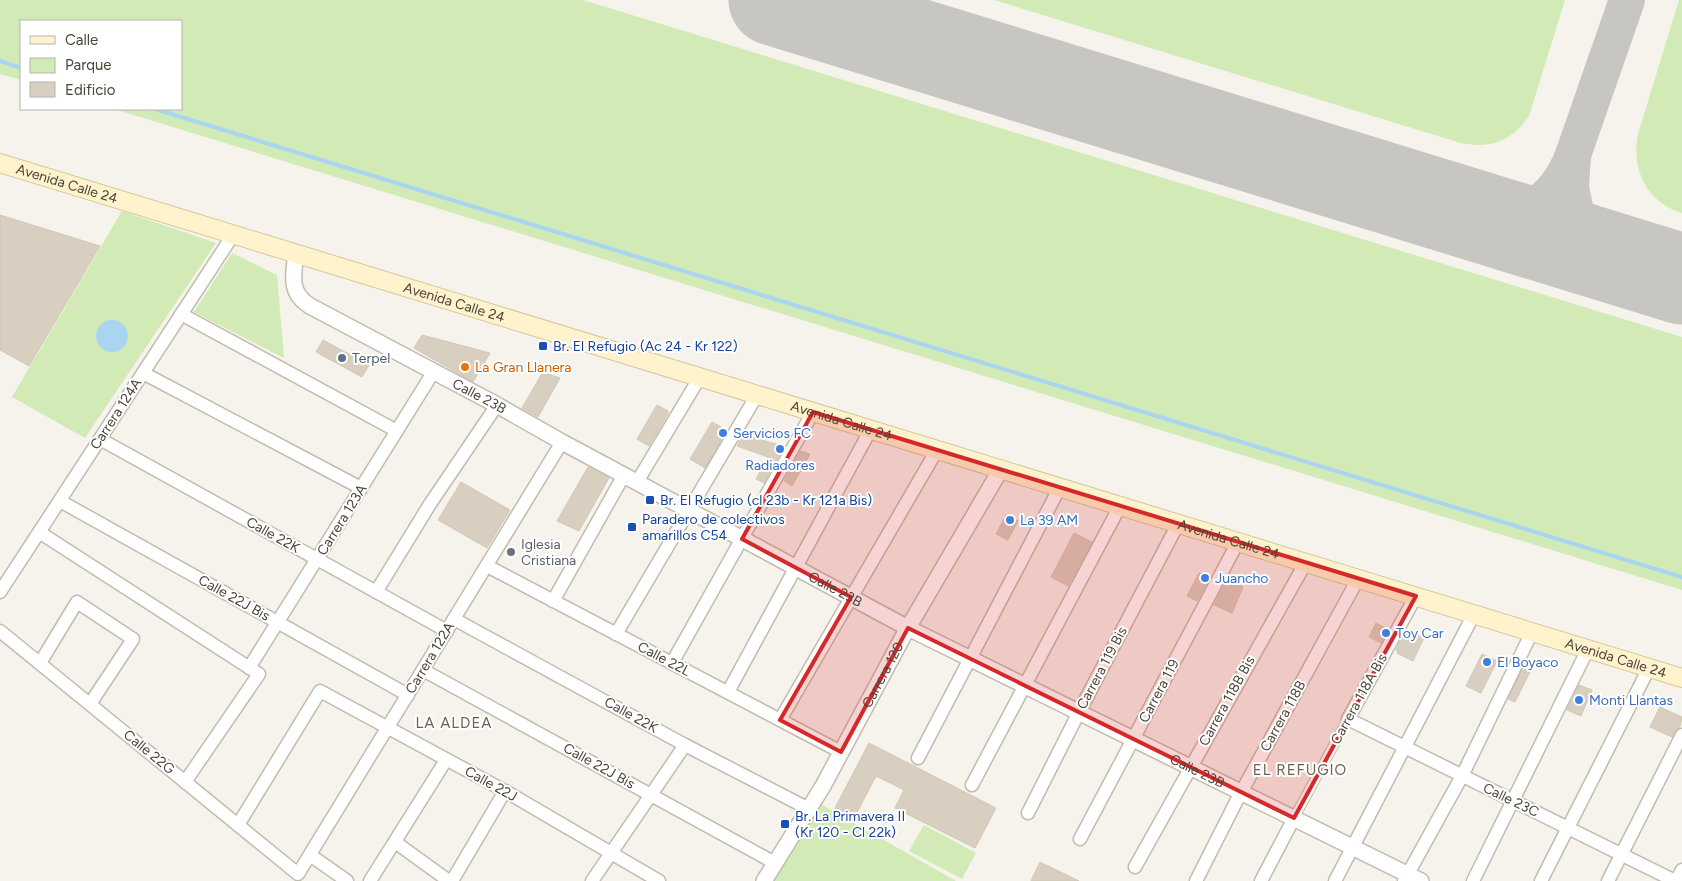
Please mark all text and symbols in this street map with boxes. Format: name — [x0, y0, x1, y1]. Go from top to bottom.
legend — [20, 20, 182, 110]
text: Calle — [65, 31, 98, 49]
text: Parque — [65, 56, 112, 74]
text: Edificio — [65, 81, 116, 99]
street label: Avenida Calle 24 — [14, 160, 120, 207]
street label: Avenida Calle 24 — [401, 279, 507, 326]
place label: Br. El Refugio (Ac 24 - Kr 122) — [553, 338, 738, 355]
marker: Br. El Refugio (Ac 24 - Kr 122) — [537, 340, 549, 352]
place label: Terpel — [352, 350, 390, 367]
marker: Terpel — [336, 352, 348, 364]
place label: La Gran Llanera — [475, 359, 572, 376]
marker: La Gran Llanera — [459, 361, 471, 373]
street label: Carrera 124A — [87, 375, 146, 453]
street label: Calle 23B — [450, 375, 509, 417]
street label: Avenida Calle 24 — [789, 397, 894, 444]
place label: Servicios FC — [733, 425, 811, 442]
marker: Servicios FC — [717, 427, 729, 439]
marker: Radiadores — [774, 443, 786, 455]
place label: Radiadores — [745, 457, 815, 474]
street label: Carrera 123A — [313, 481, 371, 559]
place label: Br. El Refugio (cl 23b - Kr 121a Bis) — [660, 492, 872, 509]
marker: Br. El Refugio (cl 23b - Kr 121a Bis) — [644, 494, 656, 506]
place label: Paradero de colectivos amarillos C54 — [642, 511, 785, 544]
place label: La 39 AM — [1020, 512, 1078, 529]
street label: Calle 22K — [243, 513, 303, 557]
marker: La 39 AM — [1004, 514, 1016, 526]
street label: Avenida Calle 24 — [1176, 516, 1282, 563]
marker: Paradero de colectivos amarillos C54 — [626, 521, 638, 533]
place label: Iglesia Cristiana — [521, 536, 576, 569]
marker: Iglesia Cristiana — [505, 546, 517, 558]
street label: Calle 23B — [806, 568, 865, 610]
place label: Juancho — [1215, 570, 1268, 587]
street label: Calle 22J Bis — [195, 571, 273, 625]
marker: Juancho — [1199, 572, 1211, 584]
street label: Carrera 122A — [402, 619, 458, 697]
street label: Carrera 119 Bis — [1073, 624, 1131, 712]
place label: Toy Car — [1396, 625, 1444, 642]
marker: Toy Car — [1380, 627, 1392, 639]
street label: Avenida Calle 24 — [1563, 634, 1669, 681]
street label: Calle 22L — [635, 638, 694, 680]
street label: Carrera 120 — [858, 639, 907, 711]
street label: Carrera 118A Bis — [1327, 651, 1391, 747]
street label: Carrera 118B Bis — [1195, 653, 1259, 749]
place label: El Boyaco — [1497, 654, 1558, 671]
street label: Carrera 119 — [1135, 656, 1183, 726]
marker: El Boyaco — [1481, 656, 1493, 668]
street label: Carrera 118B — [1257, 678, 1309, 754]
place label: Monti Llantas — [1589, 692, 1673, 709]
street label: Calle 22K — [601, 693, 661, 737]
marker: Monti Llantas — [1573, 694, 1585, 706]
district label: LA ALDEA — [416, 714, 492, 732]
street label: Calle 22G — [120, 726, 178, 778]
street label: Calle 22J Bis — [560, 739, 638, 793]
street label: Calle 23B — [1167, 750, 1227, 791]
district label: EL REFUGIO — [1253, 761, 1347, 779]
street label: Calle 22J — [462, 763, 520, 805]
street label: Calle 23C — [1480, 779, 1542, 821]
place label: Br. La Primavera II (Kr 120 - Cl 22k) — [795, 808, 905, 841]
marker: Br. La Primavera II (Kr 120 - Cl 22k) — [779, 818, 791, 830]

